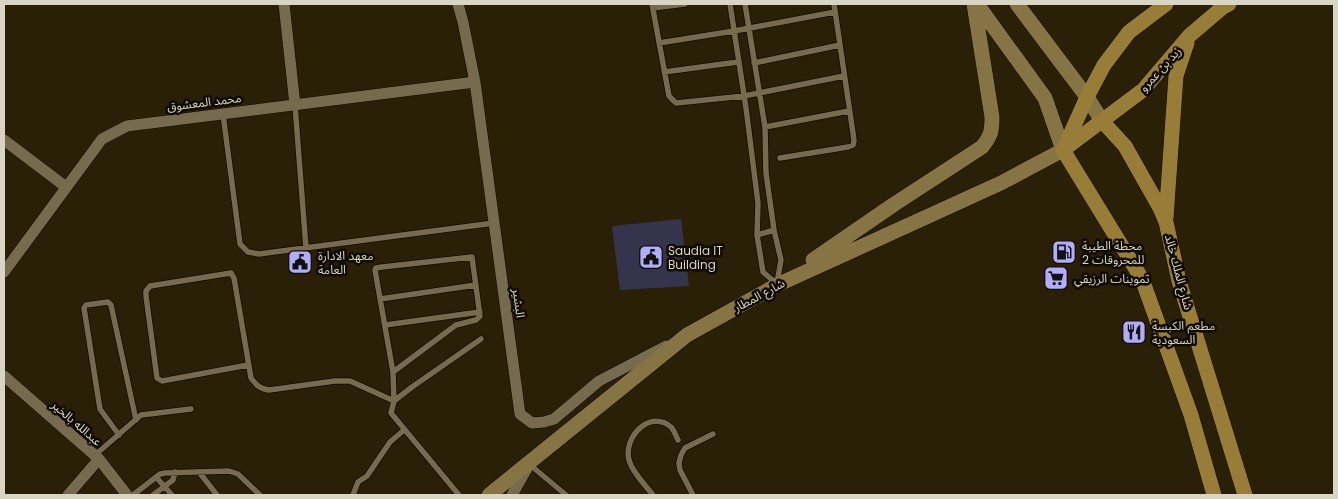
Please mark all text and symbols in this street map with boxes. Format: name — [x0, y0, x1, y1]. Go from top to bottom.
street label: زيد بن عمرو — [1135, 43, 1185, 95]
street label: محمد المعشوق — [166, 89, 242, 115]
street label: شارع الملك خالد — [1160, 232, 1197, 312]
place label: محطة الطيبة 2 للمحروقات — [1082, 237, 1144, 268]
fuel station icon: محطة الطيبة 2 للمحروقات — [1051, 239, 1077, 265]
place label: Saudia IT Building — [668, 242, 723, 273]
public building icon: Saudia IT Building — [638, 244, 664, 270]
place label: معهد الادارة العامة — [318, 247, 373, 278]
public building icon: معهد الادارة العامة — [287, 249, 313, 275]
supermarket icon: تموينات الرزيقي — [1043, 265, 1069, 291]
place label: تموينات الرزيقي — [1074, 270, 1150, 288]
street label: شارع المطار — [729, 274, 788, 317]
street label: البشير — [508, 286, 529, 319]
place label: مطعم الكبسة السعودية — [1152, 317, 1215, 348]
restaurant icon: مطعم الكبسة السعودية — [1121, 319, 1147, 345]
street label: عبدالله بالخير — [47, 396, 106, 450]

